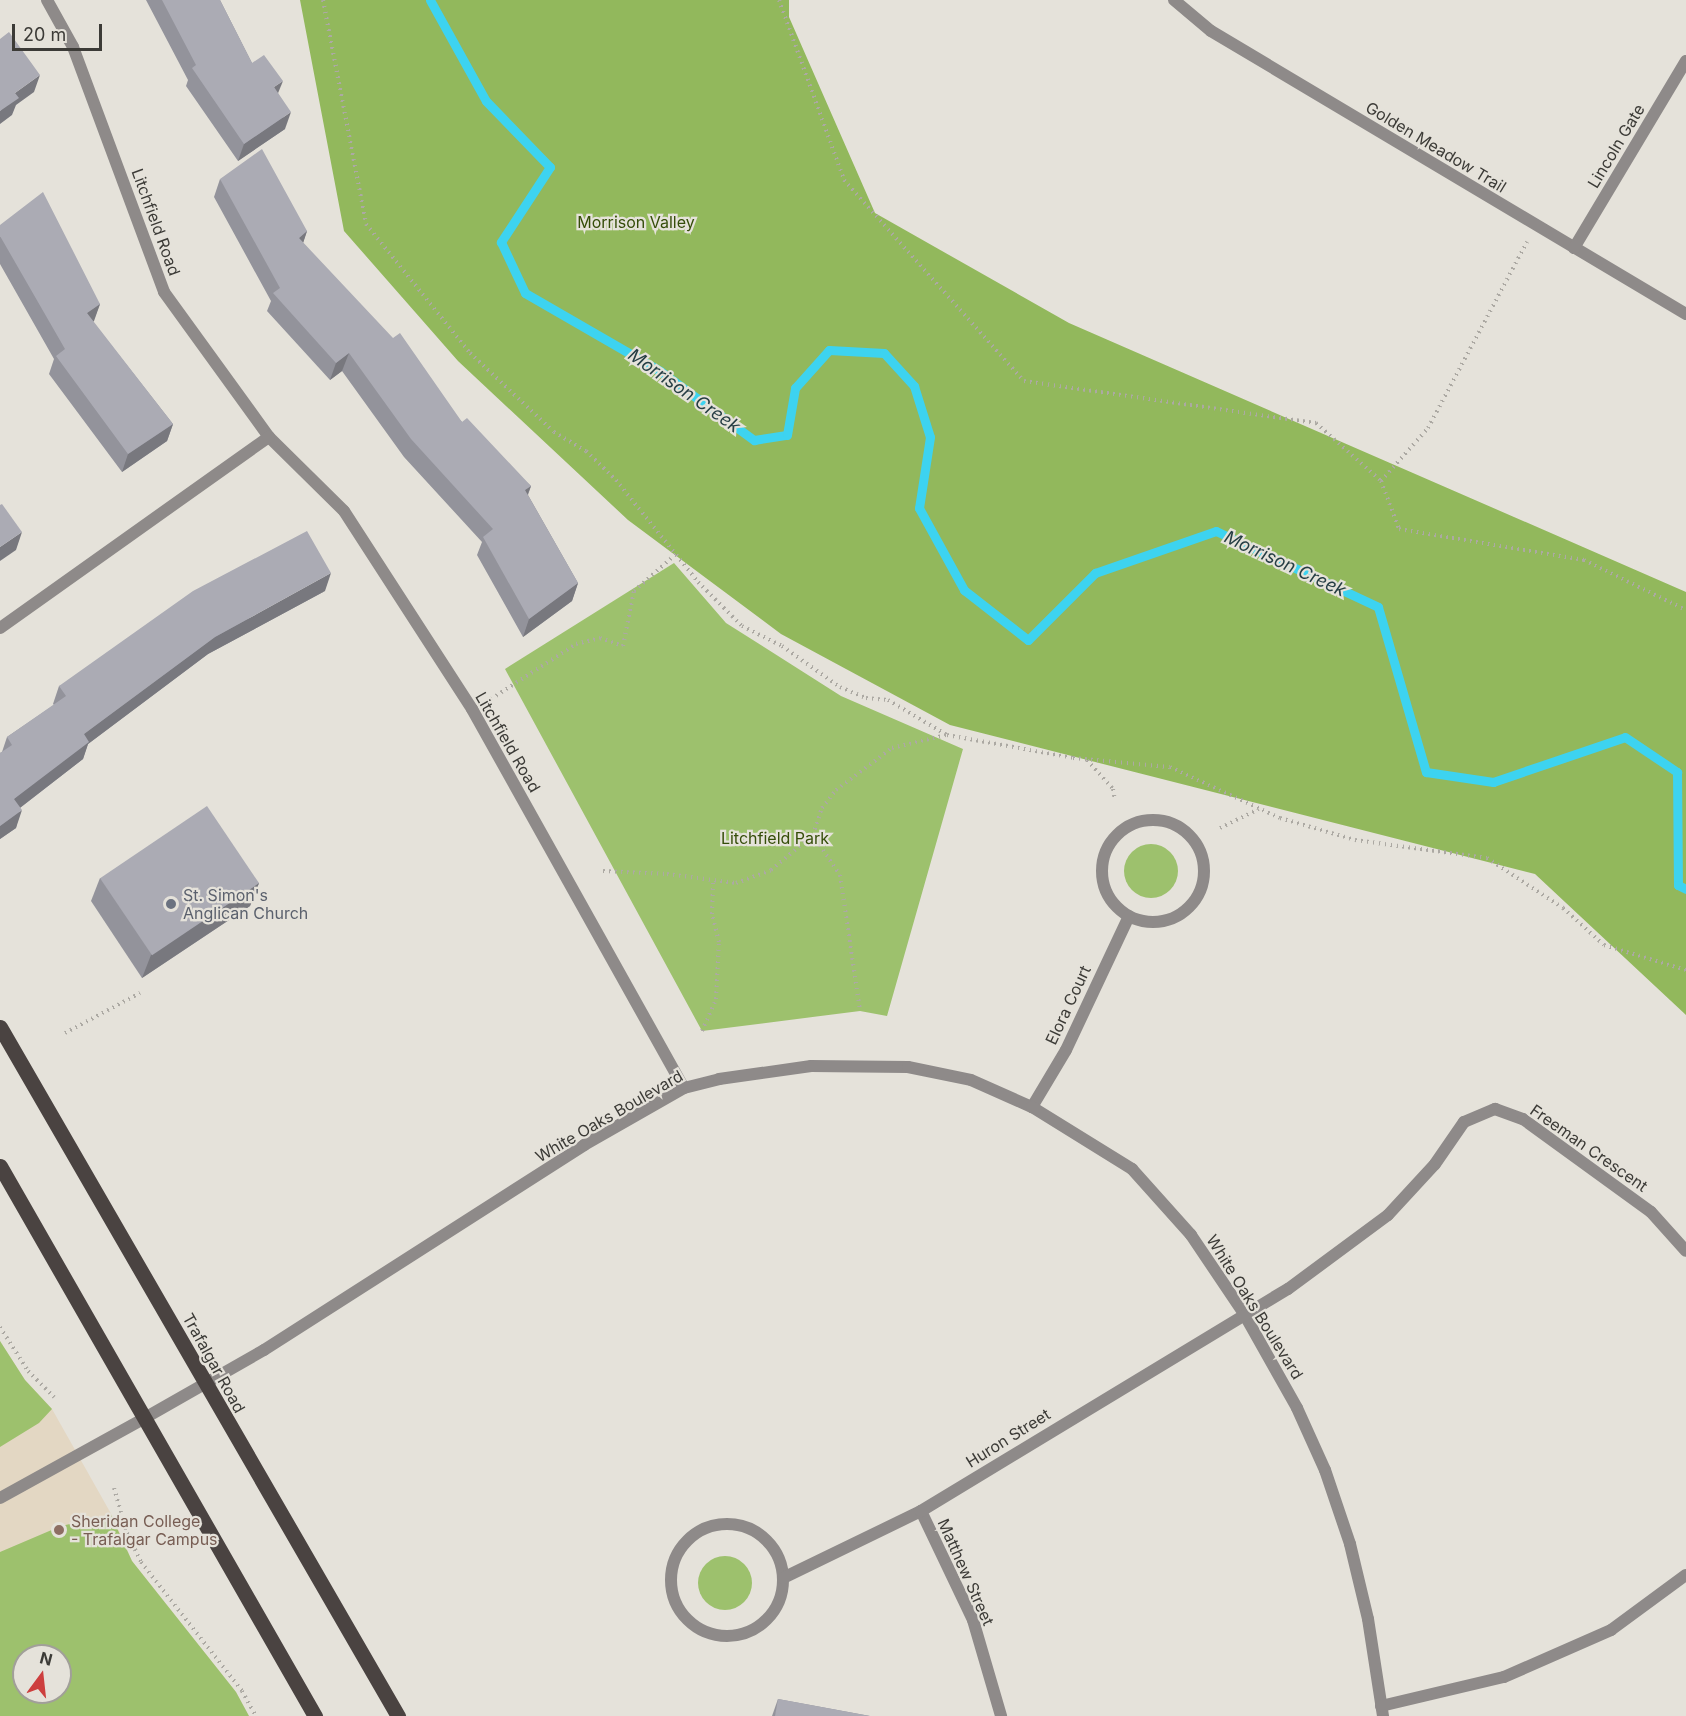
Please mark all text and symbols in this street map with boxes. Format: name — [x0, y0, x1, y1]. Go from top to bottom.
scale bar — [15, 12, 105, 50]
text: 20 m — [23, 24, 66, 45]
street label: Golden Meadow Trail — [1362, 97, 1510, 197]
street label: Lincoln Gate — [1583, 101, 1649, 191]
street label: Litchfield Road — [128, 166, 184, 278]
park label: Morrison Valley — [577, 212, 695, 232]
water label: Morrison Creek — [624, 344, 744, 438]
water label: Morrison Creek — [1221, 526, 1349, 602]
street label: Litchfield Road — [472, 688, 544, 796]
park label: Litchfield Park — [721, 828, 829, 848]
place label: St. Simon's Anglican Church — [183, 885, 308, 923]
marker: St. Simon's Anglican Church — [164, 897, 178, 911]
street label: Elora Court — [1041, 962, 1095, 1048]
street label: White Oaks Boulevard — [532, 1066, 686, 1166]
street label: Freeman Crescent — [1527, 1100, 1651, 1196]
street label: White Oaks Boulevard — [1203, 1231, 1307, 1383]
street label: Trafalgar Road — [179, 1310, 249, 1416]
street label: Huron Street — [962, 1404, 1054, 1472]
place label: Sheridan College - Trafalgar Campus — [71, 1511, 218, 1549]
street label: Matthew Street — [934, 1516, 998, 1628]
marker: Sheridan College - Trafalgar Campus — [52, 1523, 66, 1537]
north arrow — [12, 1644, 72, 1704]
text: N — [38, 1647, 55, 1670]

